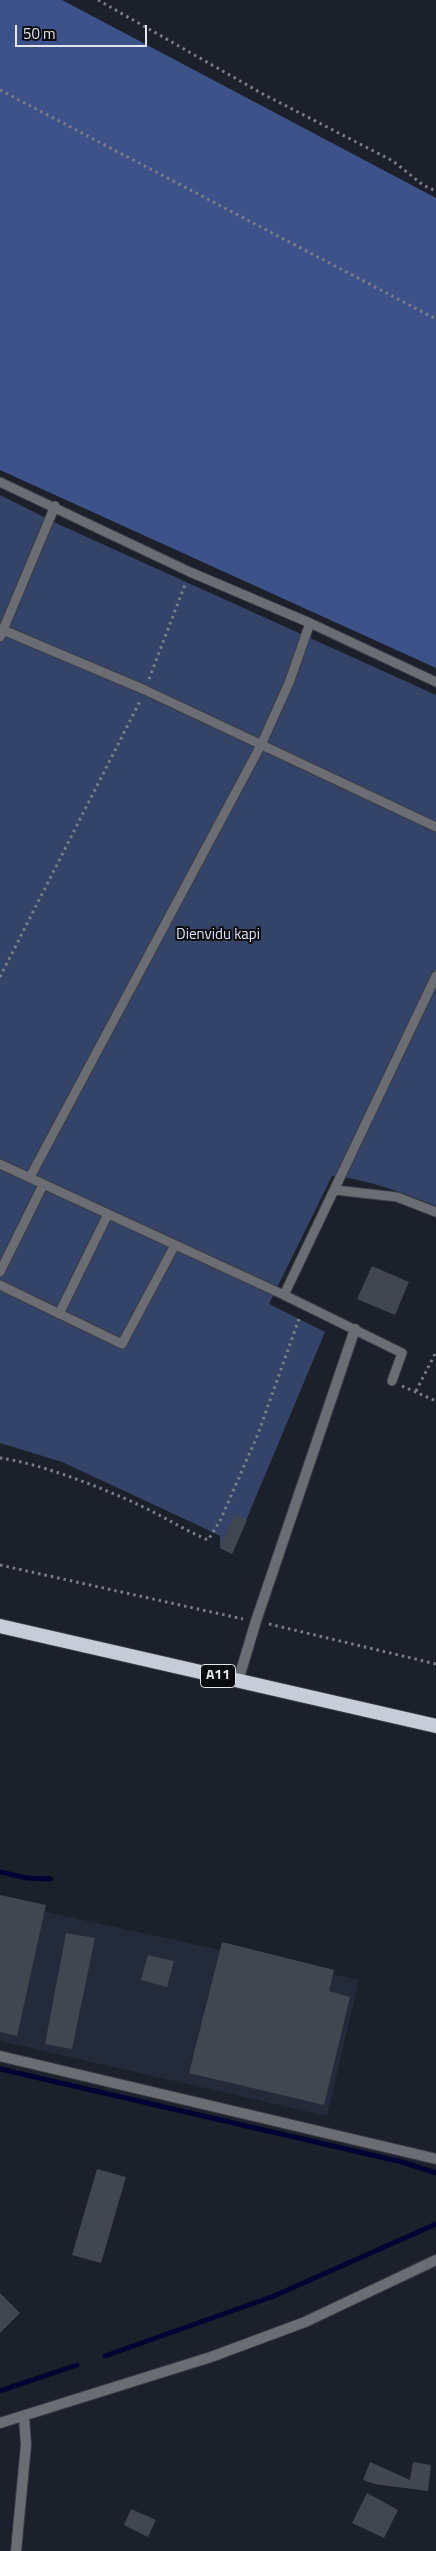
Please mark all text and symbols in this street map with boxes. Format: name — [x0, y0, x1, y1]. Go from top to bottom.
scale bar — [18, 15, 150, 47]
text: 50 m — [23, 22, 56, 45]
park label: Dienvidu kapi — [176, 926, 260, 944]
road number: A11 — [200, 1664, 236, 1688]

